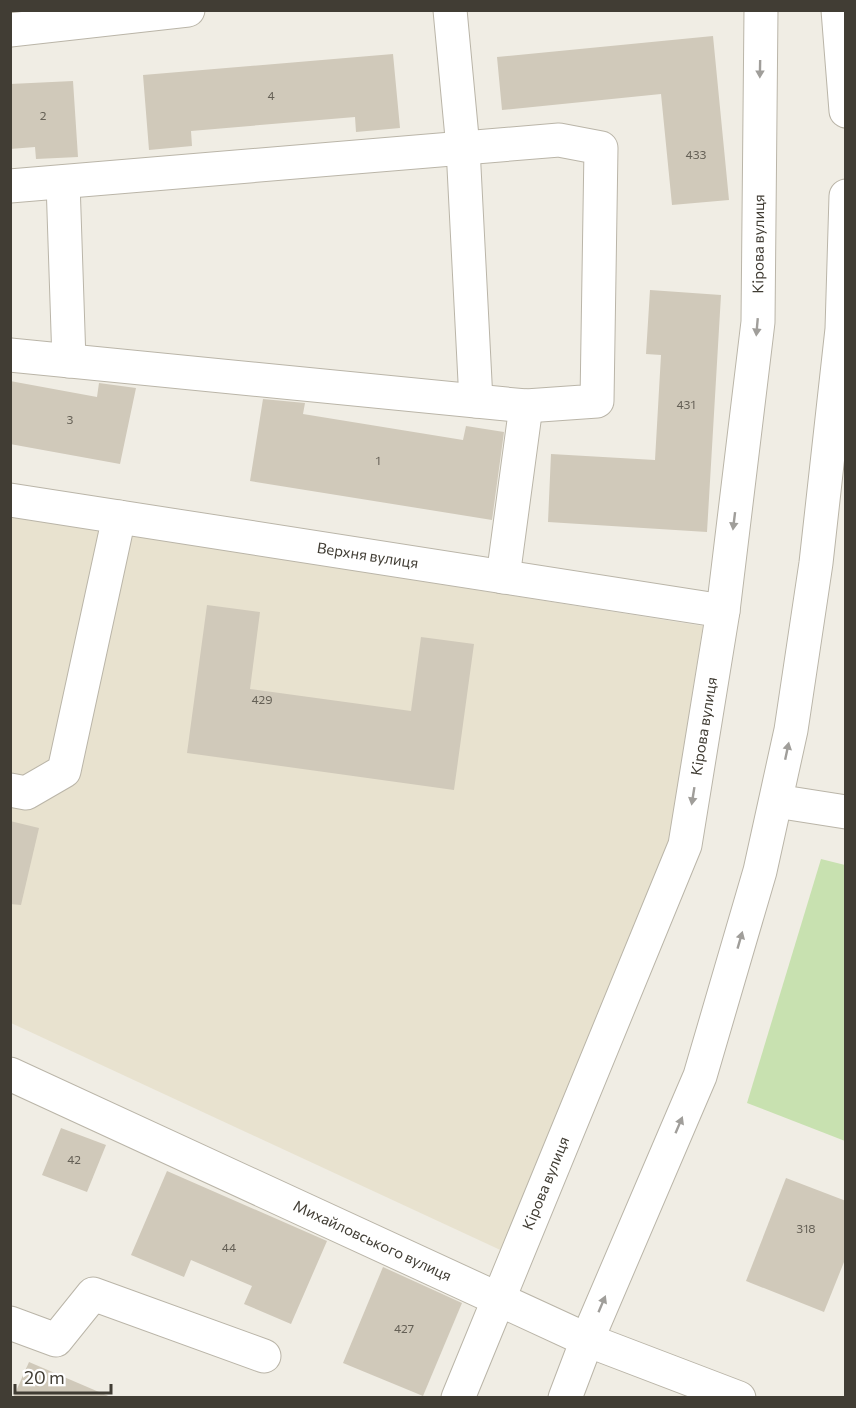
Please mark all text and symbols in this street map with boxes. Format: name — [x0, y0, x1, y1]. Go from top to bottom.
one-way arrow — [755, 59, 765, 78]
house number: 4 — [267, 88, 275, 102]
house number: 2 — [40, 108, 47, 122]
house number: 433 — [686, 147, 707, 161]
street label: Кірова вулиця — [748, 194, 767, 294]
one-way arrow — [752, 317, 762, 336]
house number: 431 — [676, 397, 696, 411]
house number: 3 — [67, 412, 74, 426]
house number: 1 — [375, 453, 381, 467]
one-way arrow — [729, 511, 738, 530]
street label: Верхня вулиця — [316, 538, 420, 571]
street label: Кірова вулиця — [686, 676, 720, 777]
house number: 429 — [252, 692, 272, 706]
one-way arrow — [782, 742, 792, 760]
one-way arrow — [688, 787, 697, 806]
one-way arrow — [736, 931, 745, 949]
one-way arrow — [675, 1116, 685, 1134]
street label: Кірова вулиця — [518, 1134, 572, 1232]
house number: 42 — [67, 1152, 81, 1166]
street label: Михайловського вулиця — [291, 1196, 455, 1284]
house number: 318 — [796, 1221, 816, 1235]
house number: 44 — [222, 1240, 236, 1254]
one-way arrow — [598, 1295, 607, 1313]
house number: 427 — [394, 1321, 414, 1335]
scale bar — [15, 1357, 111, 1395]
text: 20 m — [24, 1366, 65, 1388]

